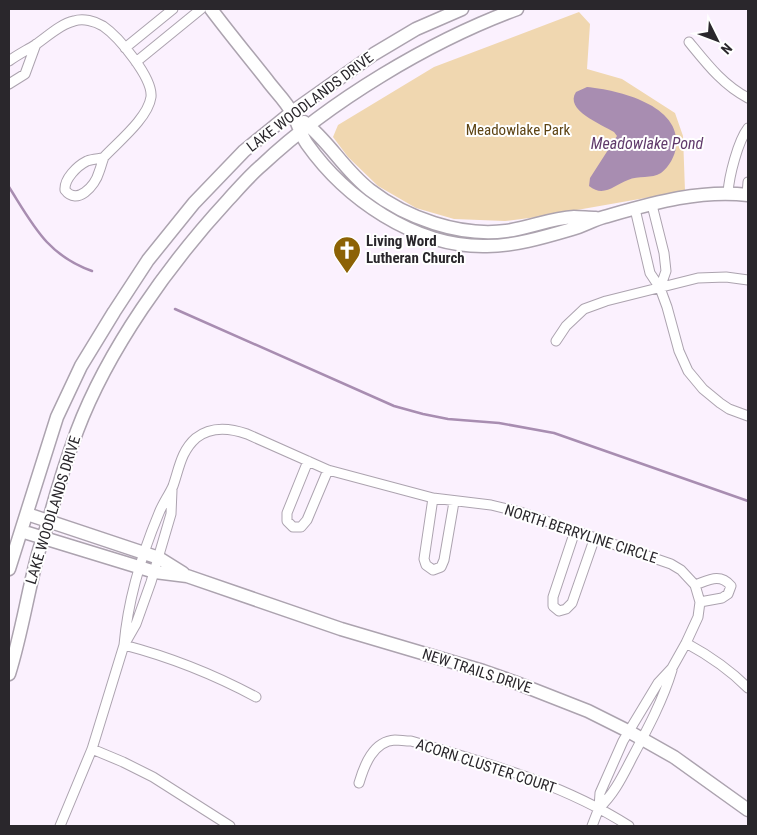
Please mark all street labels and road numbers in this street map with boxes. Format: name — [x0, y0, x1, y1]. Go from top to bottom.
street label: LAKE WOODLANDS DRIVE — [243, 48, 377, 156]
street label: LAKE WOODLANDS DRIVE — [22, 434, 84, 586]
street label: NORTH BERRYLINE CIRCLE — [502, 501, 660, 567]
street label: NEW TRAILS DRIVE — [420, 645, 534, 697]
street label: ACORN CLUSTER COURT — [414, 735, 558, 797]

